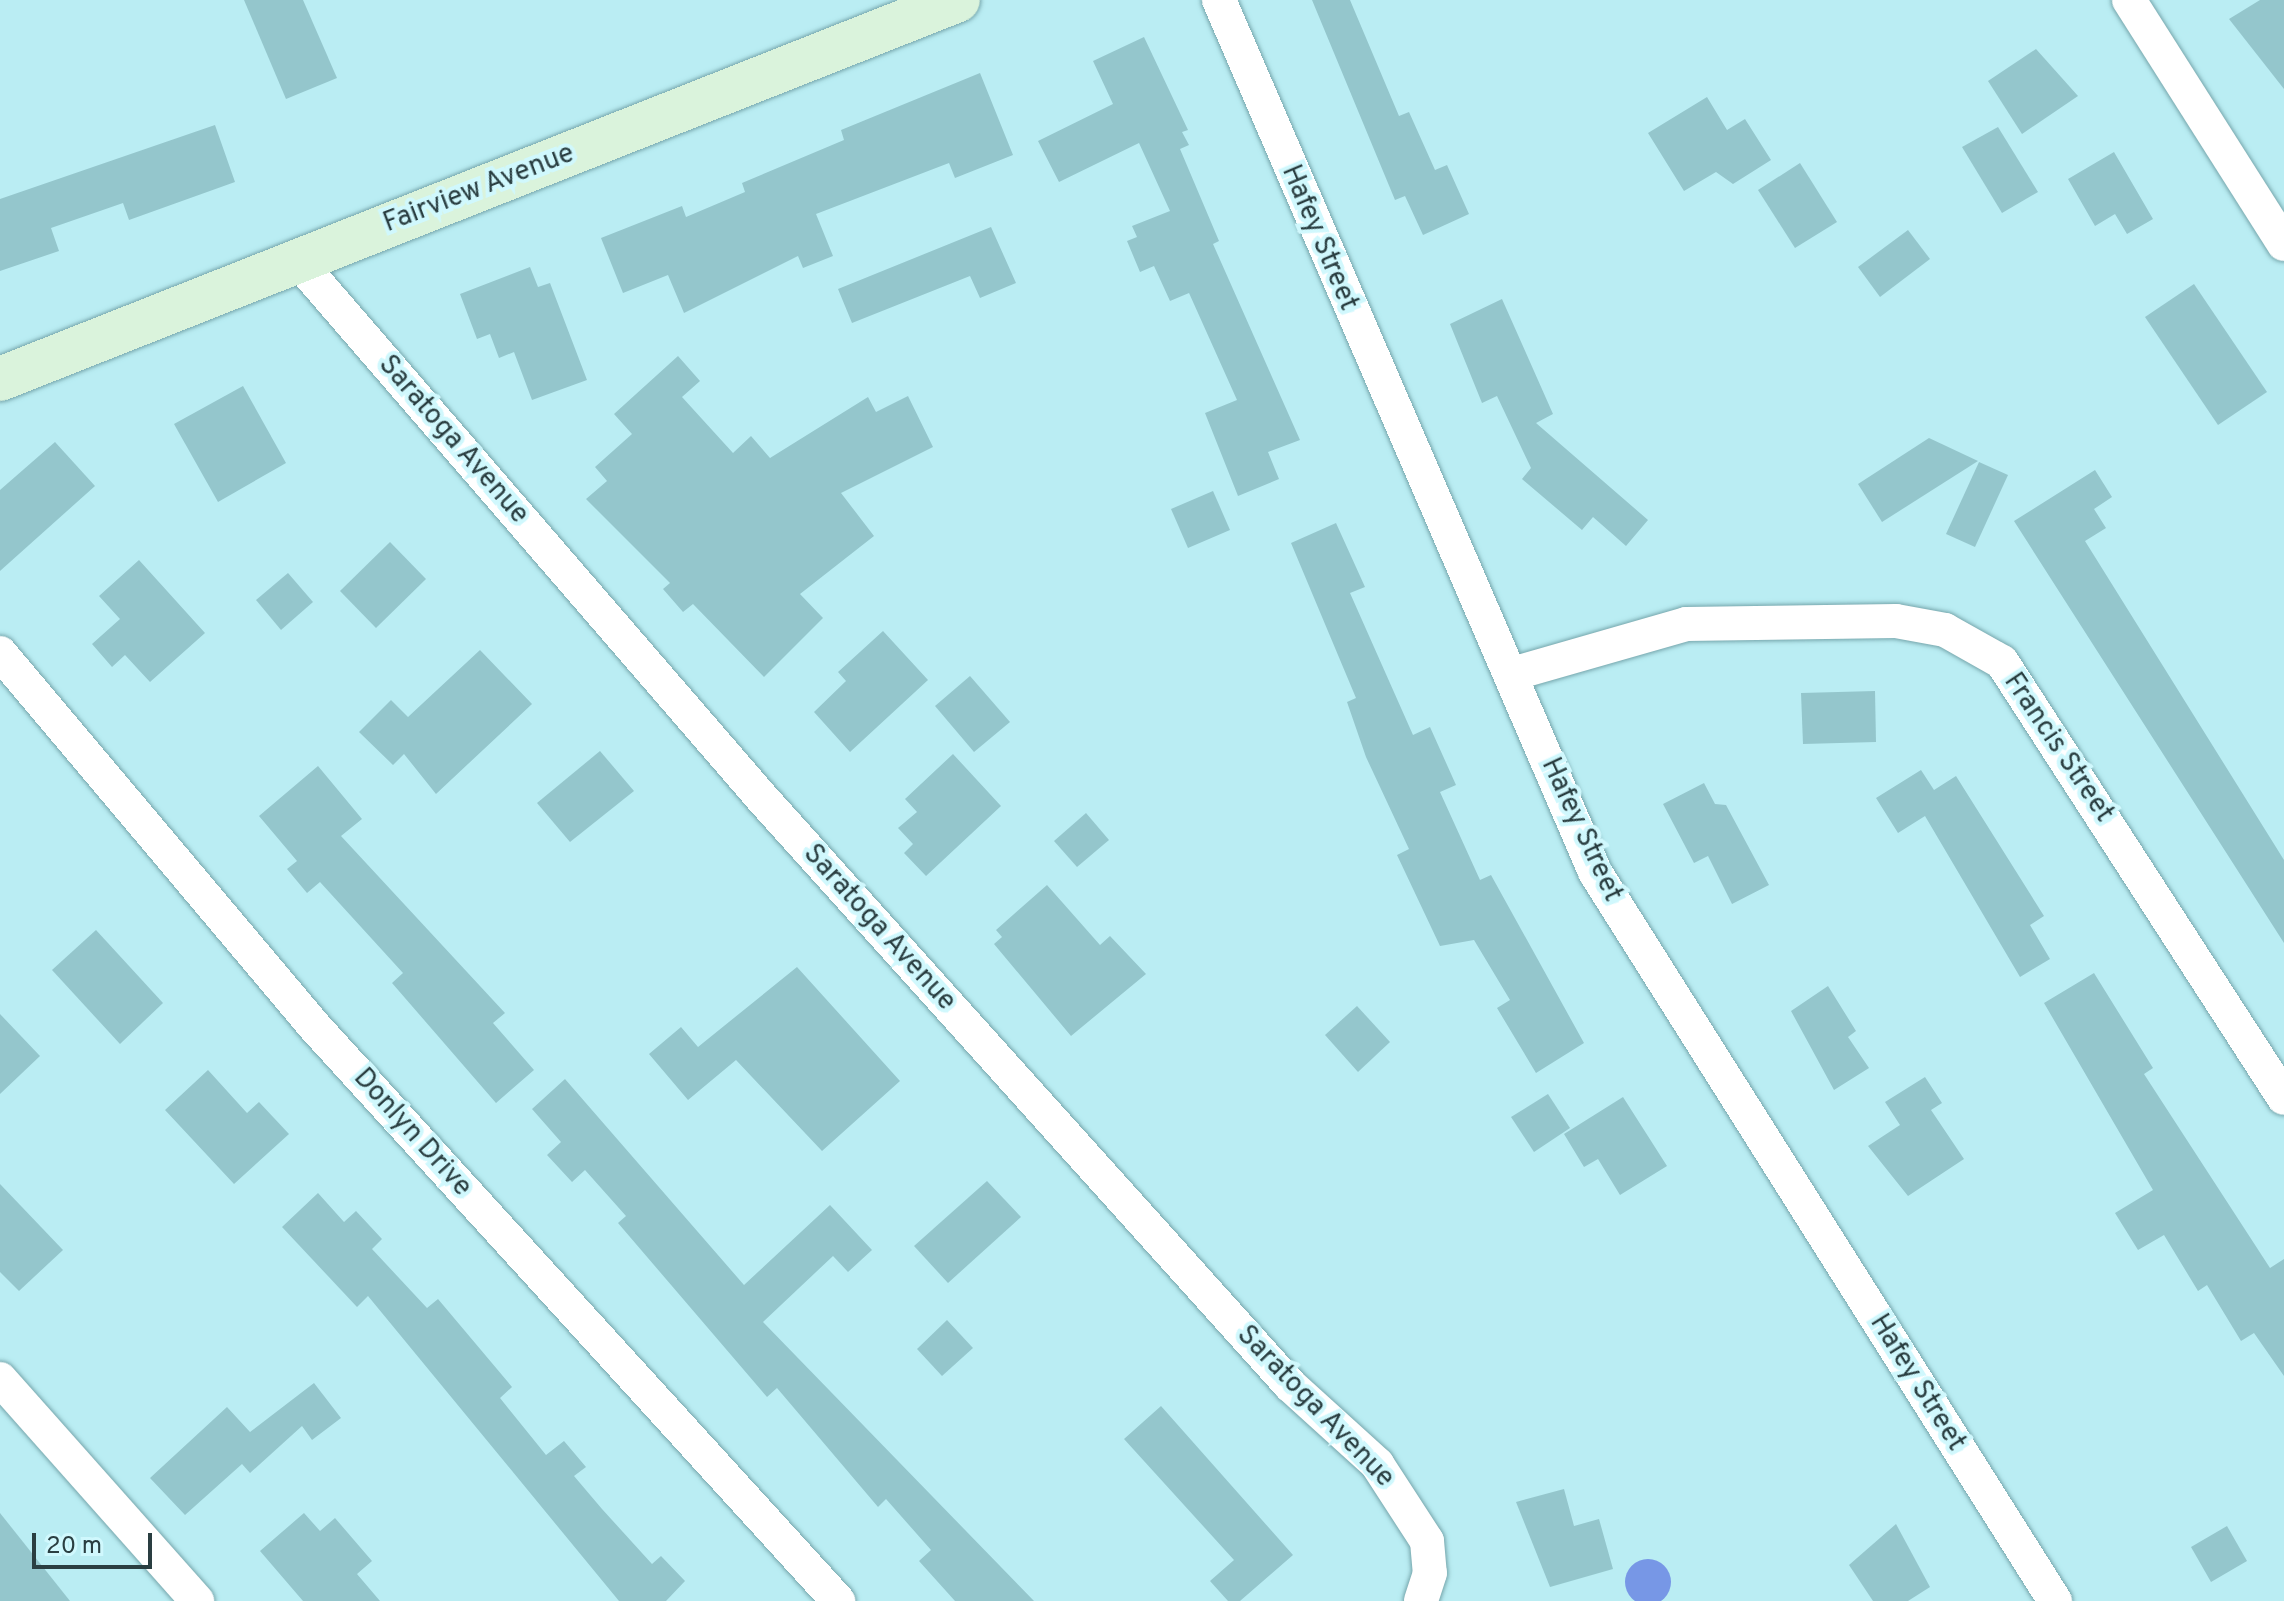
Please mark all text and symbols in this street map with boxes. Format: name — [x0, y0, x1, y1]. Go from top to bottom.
street label: Fairview Avenue — [378, 137, 580, 241]
street label: Hafey Street — [1273, 160, 1365, 316]
street label: Saratoga Avenue — [370, 348, 536, 532]
street label: Francis Street — [1996, 667, 2120, 829]
street label: Hafey Street — [1533, 753, 1629, 907]
street label: Saratoga Avenue — [795, 837, 963, 1019]
street label: Donlyn Drive — [346, 1062, 478, 1204]
street label: Hafey Street — [1862, 1308, 1972, 1458]
street label: Saratoga Avenue — [1229, 1318, 1401, 1496]
scale bar — [36, 1517, 156, 1567]
text: 20 m — [46, 1532, 102, 1562]

